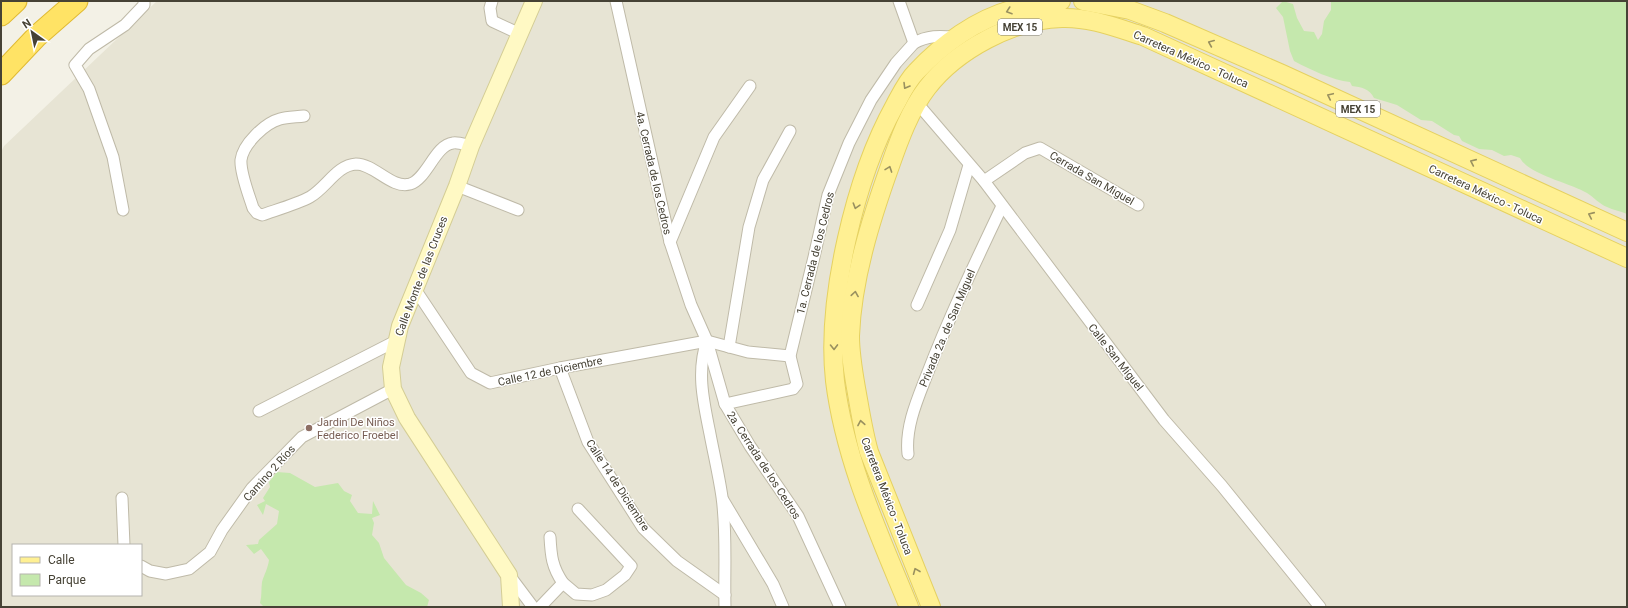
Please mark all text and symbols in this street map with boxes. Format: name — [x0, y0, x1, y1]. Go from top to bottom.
one-way arrow — [1005, 6, 1012, 14]
north arrow — [12, 12, 52, 52]
text: N — [20, 16, 34, 32]
road number: MEX 15 — [998, 19, 1042, 35]
street label: Carretera México - Toluca — [1131, 28, 1250, 91]
one-way arrow — [1207, 40, 1215, 48]
one-way arrow — [903, 82, 910, 89]
one-way arrow — [1326, 93, 1334, 101]
road number: MEX 15 — [1336, 101, 1380, 117]
street label: 4a. Cerrada de los Cedros — [633, 110, 674, 236]
street label: Cerrada San Miguel — [1047, 149, 1136, 208]
one-way arrow — [1469, 159, 1477, 167]
street label: Carretera México - Toluca — [1427, 162, 1545, 227]
one-way arrow — [884, 165, 892, 172]
street label: 1a. Cerrada de los Cedros — [794, 190, 837, 316]
one-way arrow — [852, 202, 861, 209]
one-way arrow — [1588, 212, 1595, 220]
street label: Calle Monte de las Cruces — [393, 214, 450, 338]
street label: Privada 2a. de San Miguel — [917, 267, 978, 389]
one-way arrow — [850, 291, 859, 297]
street label: Calle San Miguel — [1085, 321, 1146, 393]
one-way arrow — [830, 344, 838, 350]
street label: Calle 12 de Diciembre — [497, 354, 604, 389]
street label: 2a. Cerrada de los Cedros — [724, 409, 803, 522]
place label: Jardin De Niños Federico Froebel — [317, 416, 398, 442]
one-way arrow — [858, 420, 866, 426]
marker: Jardin De Niños Federico Froebel — [304, 423, 314, 433]
street label: Carretera México - Toluca — [858, 436, 915, 557]
street label: Calle 14 de Diciembre — [583, 437, 652, 534]
street label: Camino 2 Ríos — [241, 442, 298, 504]
legend — [12, 544, 142, 596]
text: Calle — [48, 553, 75, 567]
one-way arrow — [912, 567, 920, 574]
text: Parque — [48, 573, 86, 587]

